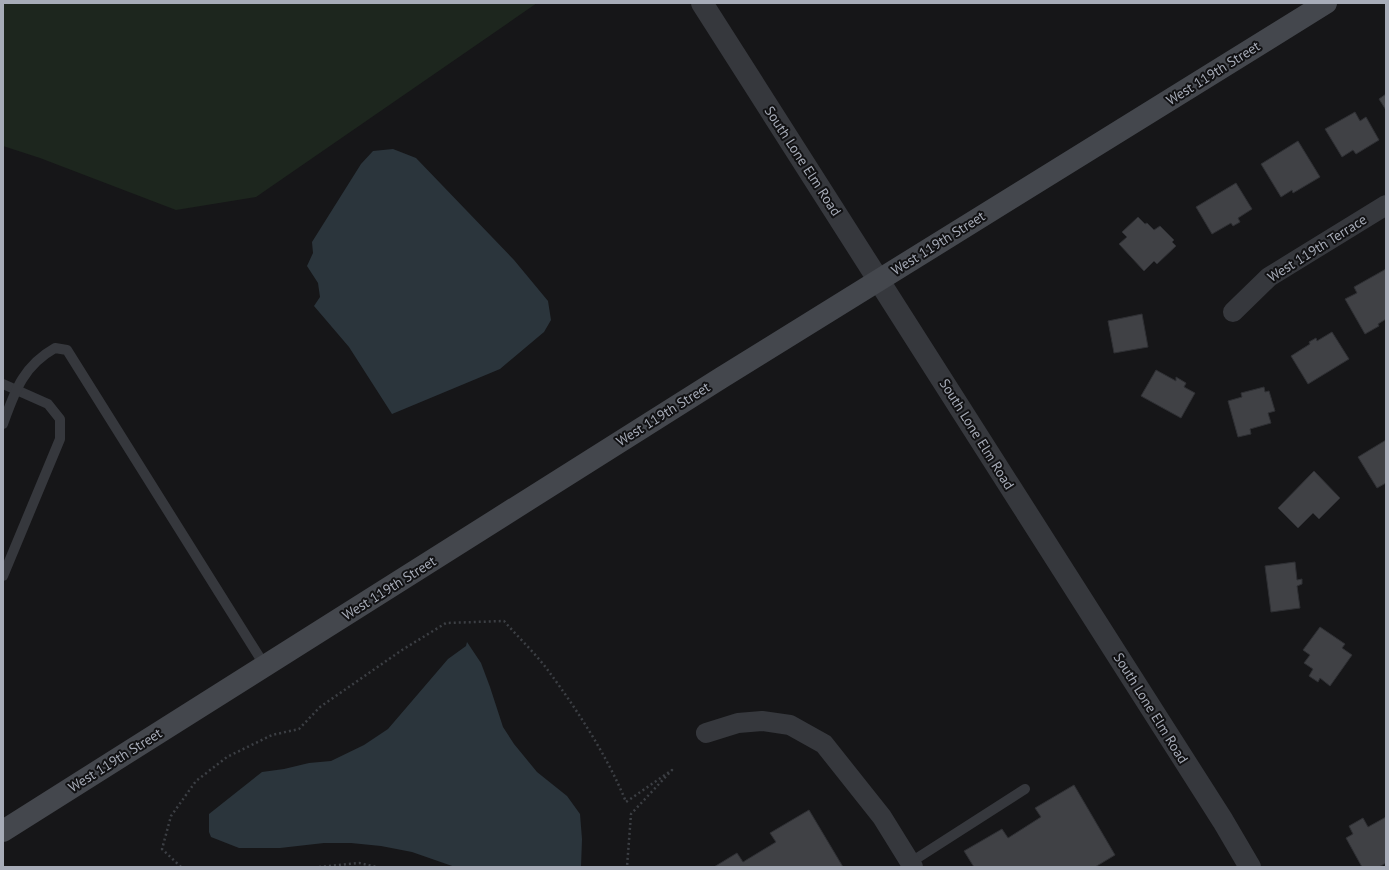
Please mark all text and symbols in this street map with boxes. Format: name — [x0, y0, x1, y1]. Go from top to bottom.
street label: West 119th Street — [1163, 37, 1263, 109]
street label: South Lone Elm Road — [761, 103, 845, 219]
street label: West 119th Street — [888, 207, 988, 279]
street label: West 119th Terrace — [1264, 210, 1370, 286]
street label: South Lone Elm Road — [936, 375, 1018, 493]
street label: West 119th Street — [613, 378, 713, 450]
street label: West 119th Street — [339, 552, 439, 624]
street label: South Lone Elm Road — [1110, 649, 1192, 767]
street label: West 119th Street — [65, 724, 165, 796]

